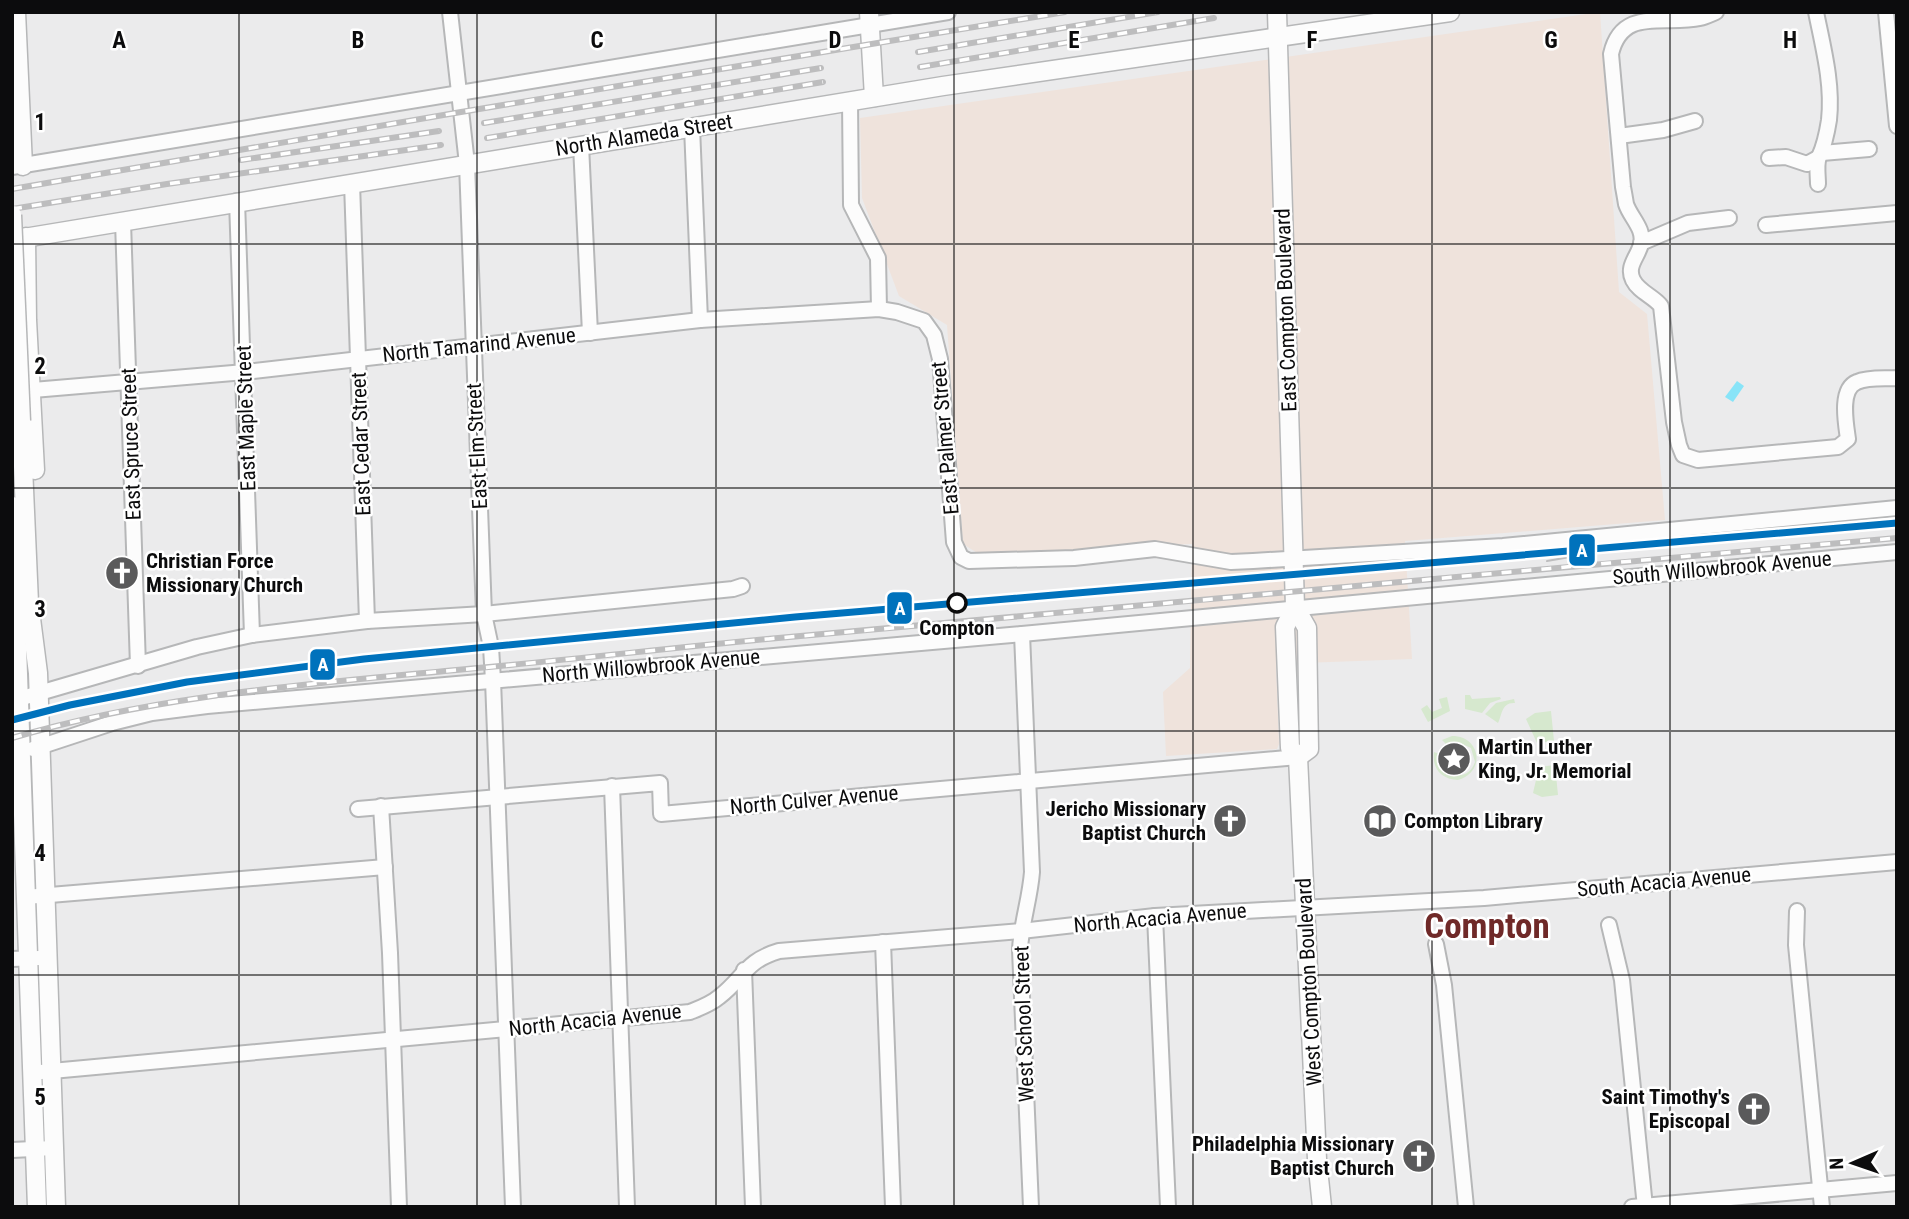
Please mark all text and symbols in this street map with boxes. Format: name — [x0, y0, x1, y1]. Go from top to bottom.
text: A — [112, 27, 126, 54]
text: B — [352, 27, 364, 54]
text: C — [590, 27, 604, 54]
text: D — [829, 27, 842, 54]
text: E — [1068, 27, 1080, 54]
text: F — [1307, 27, 1318, 54]
text: G — [1544, 27, 1558, 54]
text: H — [1783, 27, 1797, 54]
text: 1 — [34, 109, 46, 136]
street label: North Alameda Street — [554, 109, 734, 161]
street label: East Compton Boulevard — [1270, 208, 1302, 412]
street label: North Tamarind Avenue — [381, 323, 577, 367]
street label: East Maple Street — [231, 345, 261, 491]
text: 2 — [34, 353, 46, 380]
street label: East Palmer Street — [926, 360, 964, 516]
street label: East Spruce Street — [116, 367, 146, 521]
street label: East Cedar Street — [346, 372, 376, 516]
street label: East Elm Street — [462, 382, 492, 510]
line badge: A — [1568, 533, 1596, 567]
text: A — [1576, 539, 1588, 562]
street label: South Willowbrook Avenue — [1611, 546, 1833, 590]
place label: Christian Force Missionary Church — [146, 549, 303, 597]
church icon: Christian Force Missionary Church — [103, 554, 141, 592]
line badge: A — [886, 591, 913, 625]
marker: Compton — [947, 593, 967, 613]
text: 3 — [34, 596, 46, 623]
text: A — [894, 597, 906, 620]
place label: Compton — [919, 616, 995, 640]
street label: North Willowbrook Avenue — [541, 645, 761, 687]
line badge: A — [309, 648, 336, 681]
text: A — [317, 653, 329, 676]
place label: Martin Luther King, Jr. Memorial — [1478, 735, 1632, 783]
place icon: Martin Luther King, Jr. Memorial — [1435, 740, 1473, 778]
street label: North Culver Avenue — [729, 781, 899, 819]
place label: Jericho Missionary Baptist Church — [1045, 797, 1207, 845]
church icon: Jericho Missionary Baptist Church — [1211, 802, 1249, 840]
library icon: Compton Library — [1361, 802, 1399, 840]
place label: Compton Library — [1404, 809, 1544, 833]
text: 4 — [34, 840, 46, 867]
street label: South Acacia Avenue — [1576, 862, 1752, 902]
street label: West Compton Boulevard — [1292, 877, 1326, 1087]
street label: North Acacia Avenue — [1073, 898, 1248, 938]
district label: Compton — [1424, 906, 1550, 947]
street label: West School Street — [1009, 945, 1039, 1103]
street label: North Acacia Avenue — [508, 999, 683, 1041]
text: 5 — [34, 1084, 46, 1111]
place label: Saint Timothy's Episcopal — [1602, 1085, 1730, 1133]
church icon: Saint Timothy's Episcopal — [1735, 1090, 1773, 1128]
north arrow — [1818, 1128, 1888, 1198]
place label: Philadelphia Missionary Baptist Church — [1192, 1132, 1395, 1180]
church icon: Philadelphia Missionary Baptist Church — [1400, 1137, 1438, 1175]
text: N — [1825, 1157, 1848, 1170]

